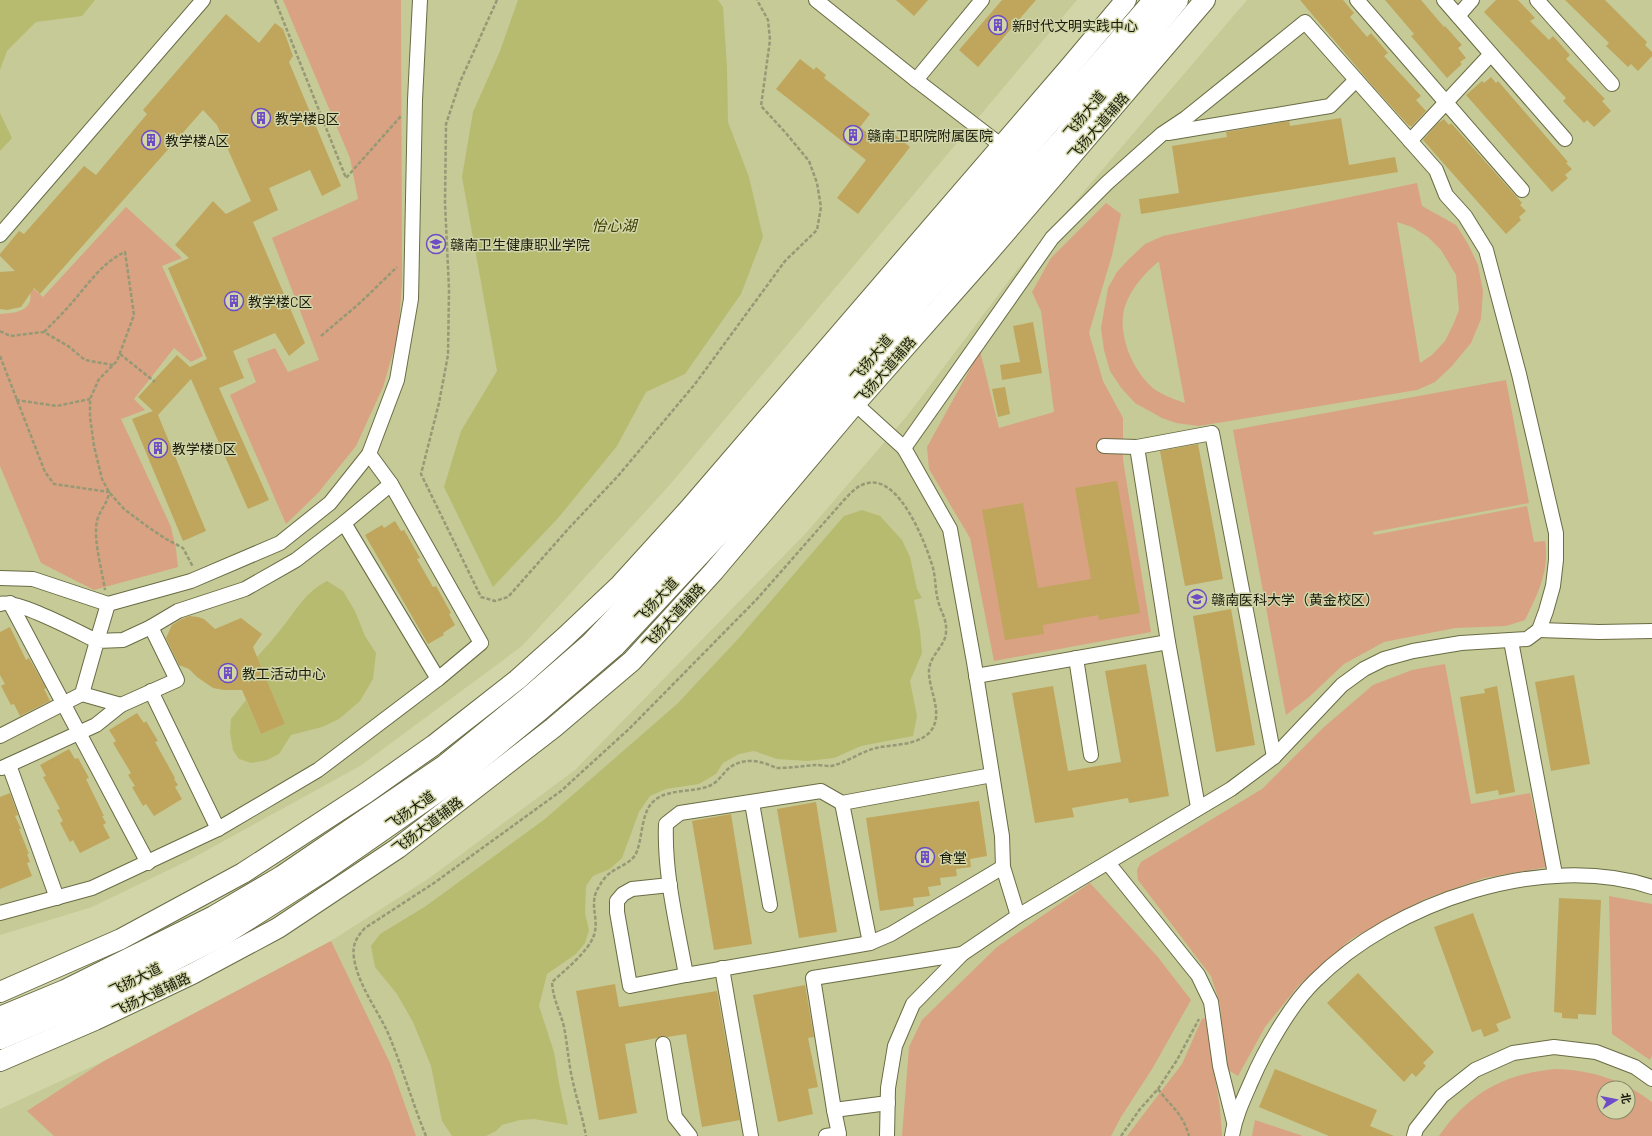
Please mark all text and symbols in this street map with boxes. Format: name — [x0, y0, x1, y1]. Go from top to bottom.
building icon: 新时代文明实践中心 — [987, 14, 1009, 36]
place label: 新时代文明实践中心 — [1012, 17, 1138, 34]
street label: 飞扬大道 — [1059, 87, 1109, 141]
street label: 飞扬大道辅路 — [1064, 89, 1132, 163]
building icon: 教学楼B区 — [250, 107, 272, 129]
place label: 教学楼B区 — [275, 110, 340, 127]
building icon: 赣南卫职院附属医院 — [842, 124, 864, 146]
place label: 赣南卫职院附属医院 — [867, 127, 993, 144]
building icon: 教学楼A区 — [140, 129, 162, 151]
place label: 教学楼A区 — [165, 132, 230, 149]
water label: 怡心湖 — [591, 216, 638, 234]
school or university icon: 赣南卫生健康职业学院 — [425, 233, 447, 255]
place label: 赣南卫生健康职业学院 — [450, 236, 590, 253]
building icon: 教学楼C区 — [223, 290, 245, 312]
place label: 教学楼C区 — [248, 293, 313, 310]
street label: 飞扬大道 — [846, 331, 896, 385]
street label: 飞扬大道辅路 — [851, 333, 919, 407]
building icon: 教学楼D区 — [147, 437, 169, 459]
place label: 教学楼D区 — [172, 440, 237, 457]
street label: 飞扬大道 — [631, 574, 681, 626]
street label: 飞扬大道辅路 — [638, 579, 708, 653]
school or university icon: 赣南医科大学（黄金校区） — [1186, 588, 1208, 610]
place label: 赣南医科大学（黄金校区） — [1211, 591, 1379, 608]
building icon: 教工活动中心 — [217, 662, 239, 684]
place label: 教工活动中心 — [242, 665, 326, 682]
street label: 飞扬大道 — [382, 787, 438, 833]
street label: 飞扬大道辅路 — [388, 793, 466, 857]
building icon: 食堂 — [914, 846, 936, 868]
place label: 食堂 — [939, 849, 967, 866]
street label: 飞扬大道 — [106, 959, 164, 999]
street label: 飞扬大道辅路 — [109, 969, 193, 1019]
north arrow — [1596, 1080, 1636, 1120]
text: 北 — [1619, 1092, 1634, 1105]

